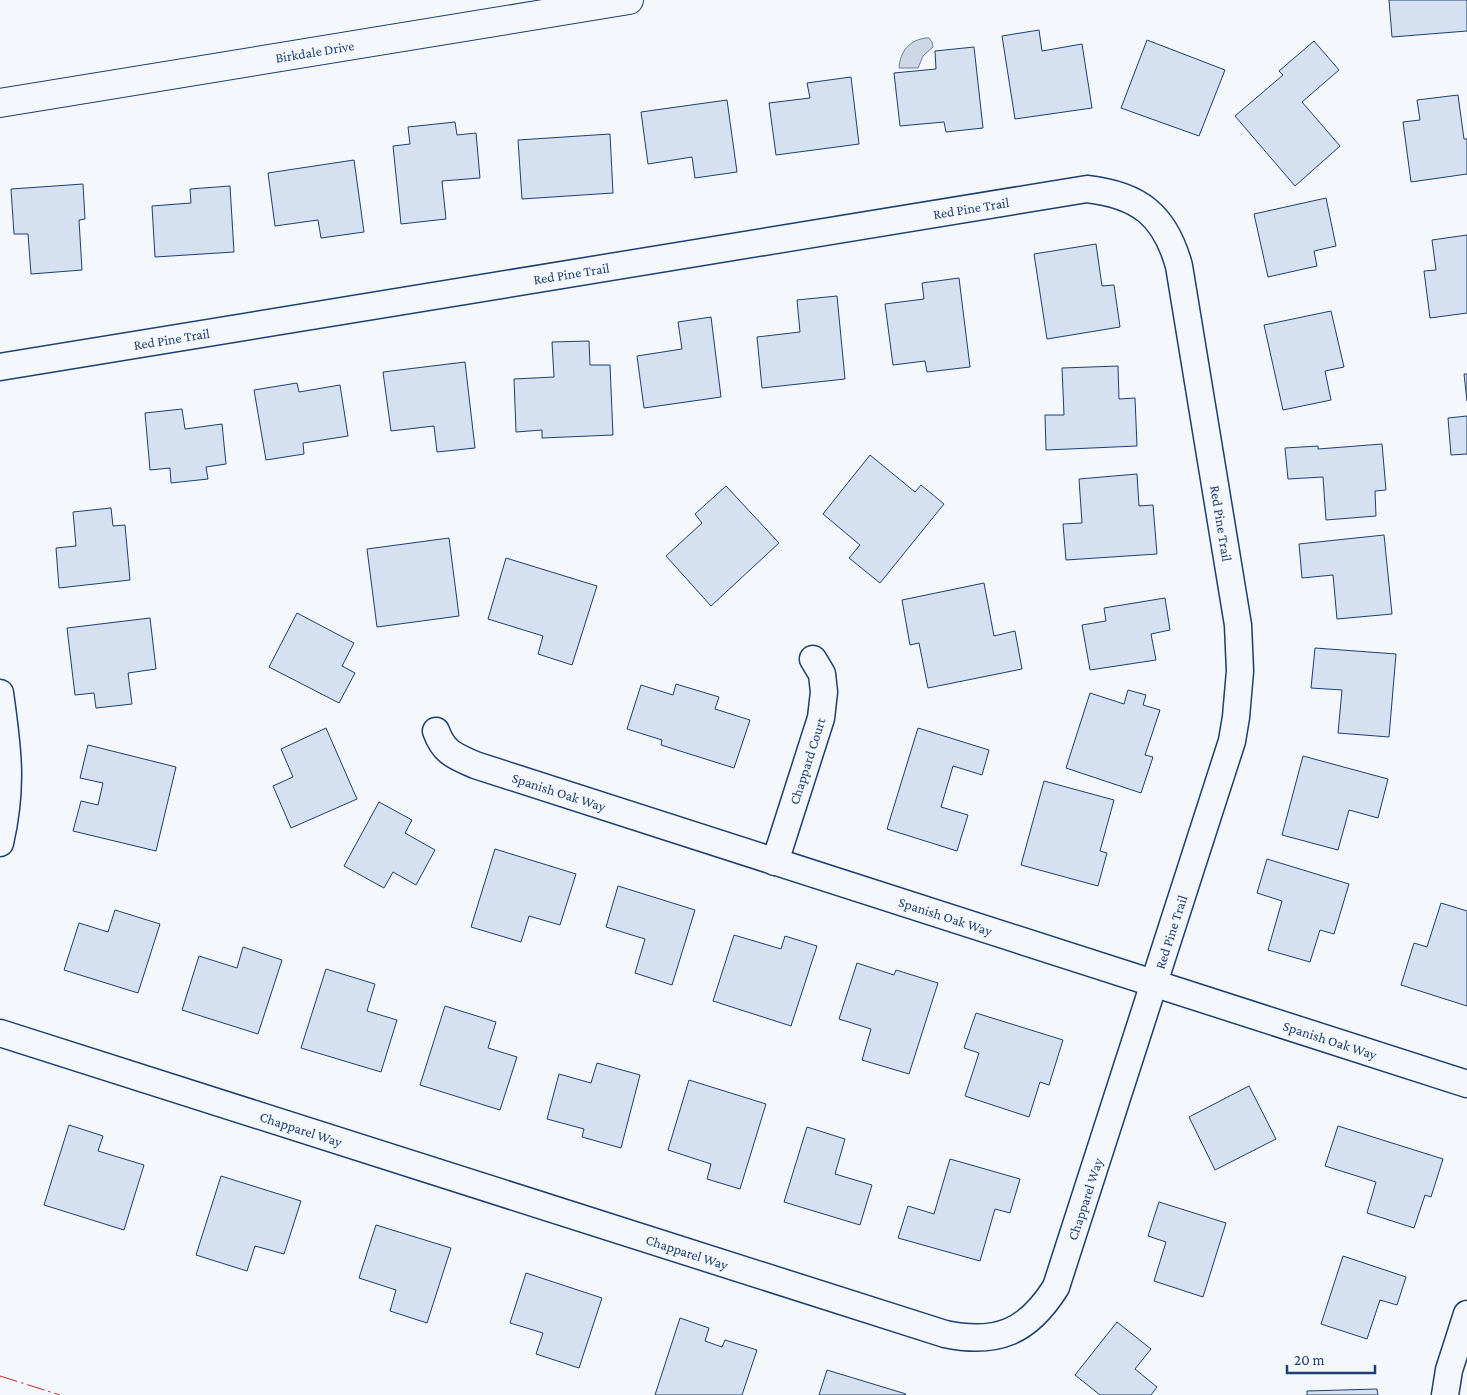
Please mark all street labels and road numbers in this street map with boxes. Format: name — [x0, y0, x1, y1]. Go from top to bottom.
street label: Birkdale Drive — [274, 37, 355, 66]
street label: Red Pine Trail — [932, 194, 1011, 222]
street label: Red Pine Trail — [532, 259, 611, 288]
street label: Red Pine Trail — [132, 325, 211, 353]
street label: Red Pine Trail — [1207, 484, 1235, 563]
street label: Chappard Court — [786, 715, 829, 806]
street label: Spanish Oak Way — [510, 769, 608, 815]
street label: Red Pine Trail — [1152, 893, 1191, 971]
street label: Spanish Oak Way — [897, 894, 995, 939]
street label: Spanish Oak Way — [1281, 1017, 1379, 1063]
street label: Chapparel Way — [258, 1108, 345, 1150]
street label: Chapparel Way — [1064, 1155, 1106, 1242]
street label: Chapparel Way — [644, 1231, 731, 1273]

